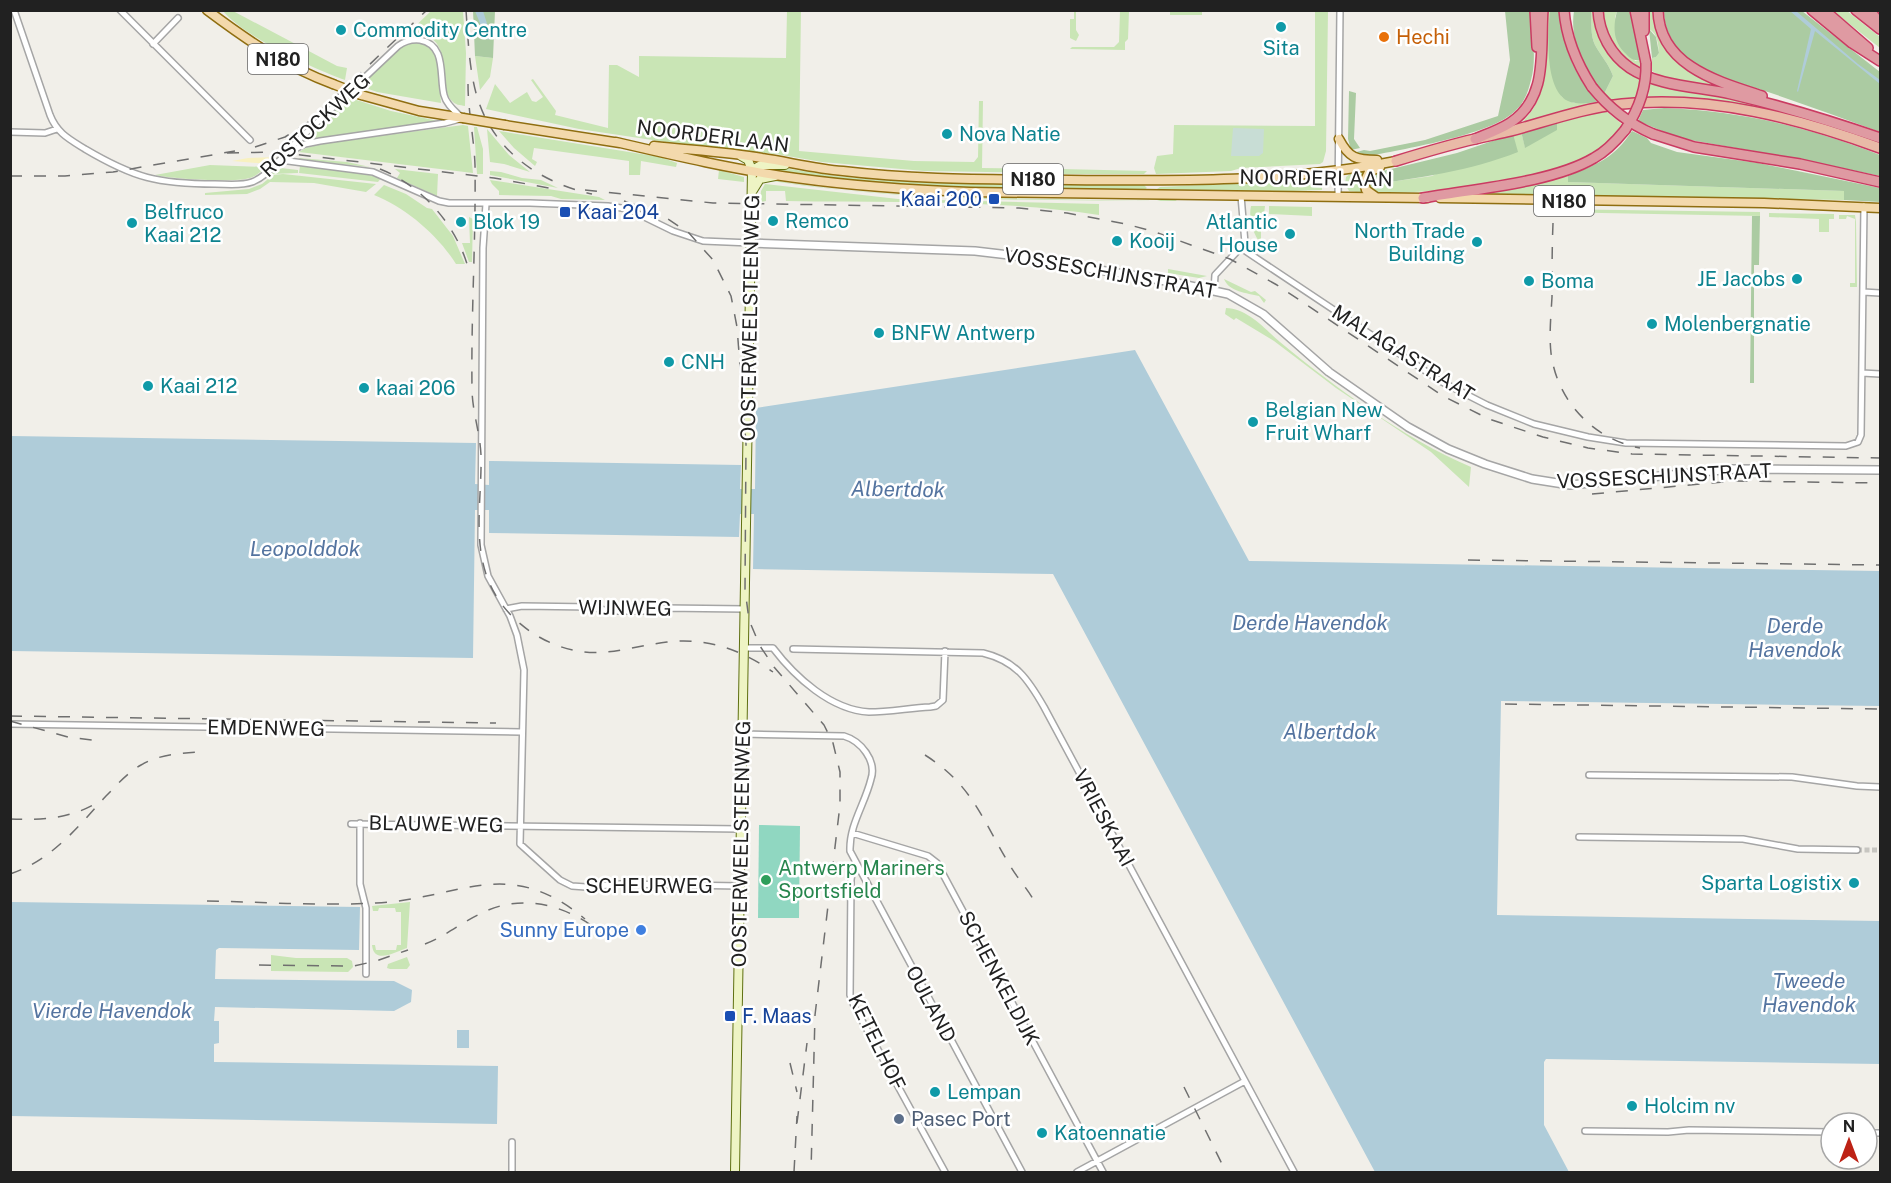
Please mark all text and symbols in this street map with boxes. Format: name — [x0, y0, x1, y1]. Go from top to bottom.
place label: Commodity Centre — [353, 18, 527, 42]
marker: Sita — [1274, 20, 1288, 34]
marker: Commodity Centre — [334, 23, 348, 37]
place label: Hechi — [1396, 25, 1450, 49]
marker: Hechi — [1377, 30, 1391, 44]
place label: Sita — [1262, 36, 1300, 60]
road number: N180 — [248, 44, 308, 74]
street label: ROSTOCKWEG — [255, 68, 375, 182]
street label: NOORDERLAAN — [635, 115, 791, 157]
place label: Nova Natie — [959, 122, 1061, 146]
marker: Nova Natie — [940, 127, 954, 141]
road number: N180 — [1003, 164, 1063, 194]
street label: NOORDERLAAN — [1239, 165, 1393, 191]
road number: N180 — [1534, 186, 1594, 216]
place label: Kaai 200 — [900, 187, 982, 211]
marker: Kaai 200 — [987, 192, 1001, 206]
street label: OOSTERWEELSTEENWEG — [736, 194, 764, 442]
place label: Belfruco Kaai 212 — [144, 200, 224, 247]
place label: Kaai 204 — [577, 200, 659, 224]
marker: Kaai 204 — [558, 205, 572, 219]
place label: Remco — [785, 209, 849, 233]
place label: Blok 19 — [473, 210, 540, 234]
place label: Atlantic House — [1205, 210, 1278, 257]
marker: Remco — [766, 214, 780, 228]
marker: Blok 19 — [454, 215, 468, 229]
marker: Belfruco Kaai 212 — [125, 216, 139, 230]
place label: North Trade Building — [1354, 219, 1465, 266]
marker: Atlantic House — [1283, 227, 1297, 241]
place label: Kooij — [1129, 229, 1175, 253]
marker: Kooij — [1110, 234, 1124, 248]
marker: North Trade Building — [1470, 235, 1484, 249]
street label: VOSSESCHIJNSTRAAT — [1002, 243, 1218, 304]
place label: JE Jacobs — [1697, 267, 1785, 291]
place label: Boma — [1541, 269, 1594, 293]
marker: JE Jacobs — [1790, 272, 1804, 286]
marker: Boma — [1522, 274, 1536, 288]
street label: MALAGASTRAAT — [1327, 300, 1479, 406]
place label: Molenbergnatie — [1664, 312, 1811, 336]
marker: Molenbergnatie — [1645, 317, 1659, 331]
place label: BNFW Antwerp — [891, 321, 1035, 345]
marker: BNFW Antwerp — [872, 326, 886, 340]
place label: CNH — [681, 350, 725, 374]
marker: CNH — [662, 355, 676, 369]
place label: Kaai 212 — [160, 374, 237, 398]
place label: kaai 206 — [376, 376, 455, 400]
marker: Kaai 212 — [141, 379, 155, 393]
marker: kaai 206 — [357, 381, 371, 395]
place label: Belgian New Fruit Wharf — [1265, 398, 1383, 445]
marker: Belgian New Fruit Wharf — [1246, 415, 1260, 429]
street label: VOSSESCHIJNSTRAAT — [1556, 458, 1772, 494]
water label: Albertdok — [851, 476, 946, 502]
water label: Leopolddok — [250, 536, 361, 561]
street label: WIJNWEG — [578, 595, 672, 621]
water label: Derde Havendok — [1232, 610, 1389, 635]
water label: Derde Havendok — [1748, 613, 1843, 662]
street label: EMDENWEG — [207, 715, 325, 741]
water label: Albertdok — [1283, 719, 1378, 744]
street label: OOSTERWEELSTEENWEG — [727, 720, 755, 968]
street label: VRIESKAAI — [1068, 765, 1140, 871]
street label: BLAUWE WEG — [368, 811, 504, 837]
place label: Antwerp Mariners Sportsfield — [778, 856, 945, 903]
place label: Sparta Logistix — [1701, 871, 1842, 895]
marker: Antwerp Mariners Sportsfield — [759, 873, 773, 887]
street label: SCHEURWEG — [585, 874, 713, 898]
marker: Sparta Logistix — [1847, 876, 1861, 890]
street label: SCHENKELDIJK — [954, 907, 1044, 1049]
place label: Sunny Europe — [499, 918, 629, 942]
marker: Sunny Europe — [634, 923, 648, 937]
street label: OULAND — [901, 962, 961, 1046]
water label: Tweede Havendok — [1762, 968, 1857, 1017]
street label: KETELHOF — [843, 990, 911, 1094]
water label: Vierde Havendok — [32, 998, 193, 1023]
place label: F. Maas — [742, 1004, 812, 1028]
marker: F. Maas — [723, 1009, 737, 1023]
place label: Lempan — [947, 1080, 1021, 1104]
marker: Lempan — [928, 1085, 942, 1099]
place label: Holcim nv — [1644, 1094, 1735, 1118]
marker: Holcim nv — [1625, 1099, 1639, 1113]
place label: Pasec Port — [911, 1107, 1011, 1131]
north arrow — [1819, 1111, 1879, 1171]
marker: Pasec Port — [892, 1112, 906, 1126]
text: N — [1843, 1117, 1855, 1136]
place label: Katoennatie — [1054, 1121, 1166, 1145]
marker: Katoennatie — [1035, 1126, 1049, 1140]

